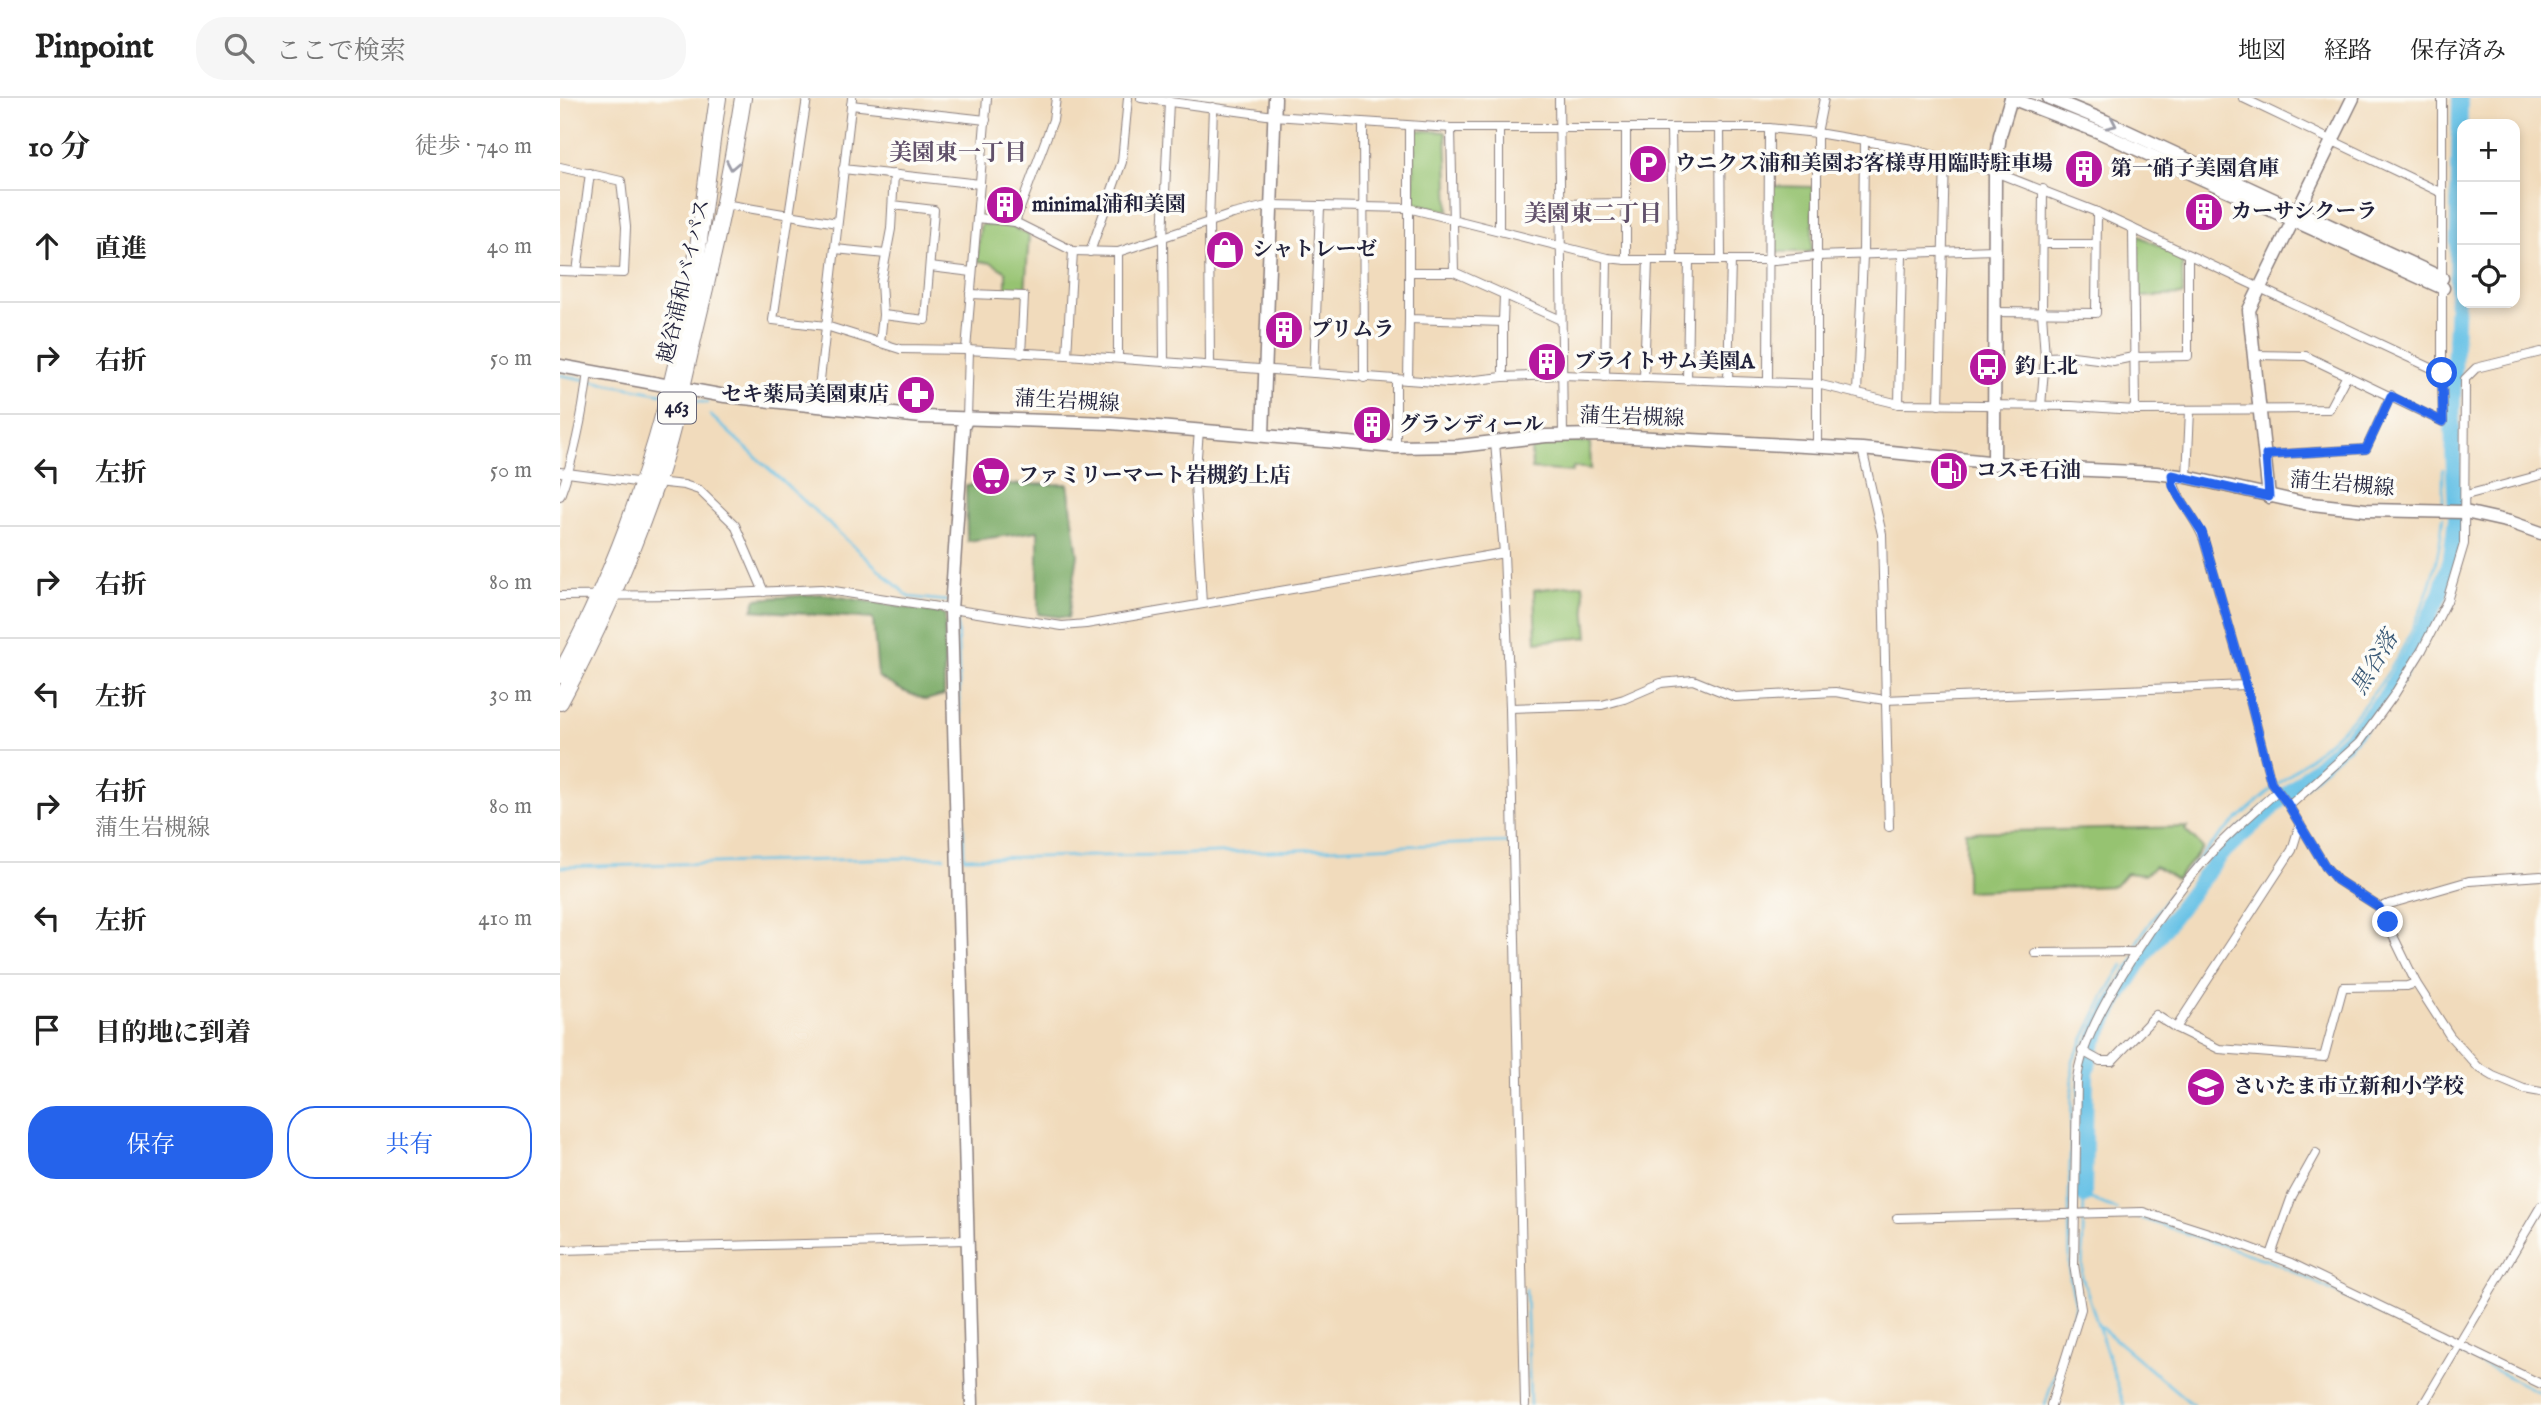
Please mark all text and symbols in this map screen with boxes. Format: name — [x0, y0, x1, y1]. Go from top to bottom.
search box — [196, 17, 686, 80]
text: Pinpoint — [35, 27, 154, 69]
icon: search — [220, 29, 258, 67]
text: ここで検索 — [276, 35, 406, 68]
text: 地図 — [2238, 36, 2286, 67]
text: 経路 — [2324, 36, 2372, 67]
text: 保存済み — [2410, 36, 2506, 67]
one-way arrow — [2104, 116, 2117, 130]
map controls — [2457, 119, 2520, 308]
button: + — [2457, 119, 2520, 182]
text: 10 分 — [28, 129, 90, 167]
text: 徒歩 · 740 m — [415, 132, 532, 161]
district label: 美園東一丁目 — [889, 139, 1027, 168]
parking icon: ウニクス浦和美園お客様専用臨時駐車場 — [1627, 143, 1669, 185]
building icon: 第一硝子美園倉庫 — [2063, 148, 2105, 190]
place label: ウニクス浦和美園お客様専用臨時駐車場 — [1675, 151, 2053, 178]
place label: 第一硝子美園倉庫 — [2111, 156, 2279, 183]
one-way arrow — [725, 159, 740, 171]
button: − — [2457, 182, 2520, 245]
building icon: minimal浦和美園 — [984, 184, 1026, 226]
building icon: カーサシクーラ — [2183, 191, 2225, 233]
place label: minimal浦和美園 — [1032, 192, 1186, 219]
street label: 越谷浦和バイパス — [653, 196, 717, 366]
place label: カーサシクーラ — [2231, 199, 2377, 226]
district label: 美園東二丁目 — [1524, 200, 1662, 229]
icon: ahead — [28, 227, 66, 265]
shop icon: シャトレーゼ — [1204, 229, 1246, 271]
text: 40 m — [487, 232, 532, 261]
text: 直進 — [95, 233, 147, 266]
place label: シャトレーゼ — [1252, 237, 1377, 264]
button: locate — [2457, 245, 2520, 308]
building icon: プリムラ — [1263, 309, 1305, 351]
place label: プリムラ — [1311, 317, 1394, 344]
icon: right — [28, 339, 66, 377]
building icon: ブライトサム美園A — [1526, 341, 1568, 383]
text: 50 m — [490, 344, 532, 373]
text: 右折 — [95, 345, 147, 378]
bus stop icon: 釣上北 — [1967, 346, 2009, 388]
place label: ブライトサム美園A — [1574, 349, 1756, 376]
place label: 釣上北 — [2015, 354, 2078, 381]
route start — [2426, 357, 2457, 388]
pharmacy icon: セキ薬局美園東店 — [895, 374, 937, 416]
place label: セキ薬局美園東店 — [721, 382, 889, 409]
street label: 蒲生岩槻線 — [1014, 386, 1120, 418]
road number: 463 — [658, 392, 696, 424]
street label: 蒲生岩槻線 — [1579, 403, 1685, 433]
building icon: グランディール — [1351, 404, 1393, 446]
place label: グランディール — [1399, 412, 1544, 439]
fuel station icon: コスモ石油 — [1928, 450, 1970, 492]
icon: left — [28, 451, 66, 489]
supermarket icon: ファミリーマート岩槻釣上店 — [970, 455, 1012, 497]
text: 50 m — [490, 456, 532, 485]
text: 左折 — [95, 457, 147, 490]
place label: コスモ石油 — [1976, 458, 2081, 485]
place label: ファミリーマート岩槻釣上店 — [1018, 463, 1291, 490]
street label: 蒲生岩槻線 — [2289, 467, 2395, 503]
icon: right — [28, 563, 66, 601]
text: 80 m — [489, 568, 532, 597]
text: 右折 — [95, 569, 147, 602]
water label: 黒谷落 — [2345, 623, 2407, 700]
icon: left — [28, 675, 66, 713]
text: 30 m — [489, 680, 532, 709]
text: 左折 — [95, 681, 147, 714]
text: 右折 — [95, 776, 147, 809]
icon: right — [28, 787, 66, 825]
text: 80 m — [489, 792, 532, 821]
text: 蒲生岩槻線 — [95, 814, 210, 843]
icon: left — [28, 899, 66, 937]
text: 410 m — [478, 904, 532, 933]
text: 左折 — [95, 905, 147, 938]
route end — [2372, 906, 2403, 937]
icon: arrive — [28, 1011, 66, 1049]
text: 目的地に到着 — [95, 1017, 251, 1050]
school or university icon: さいたま市立新和小学校 — [2185, 1066, 2227, 1108]
place label: さいたま市立新和小学校 — [2233, 1074, 2464, 1101]
button: 保存 — [28, 1106, 273, 1179]
button: 共有 — [287, 1106, 532, 1179]

